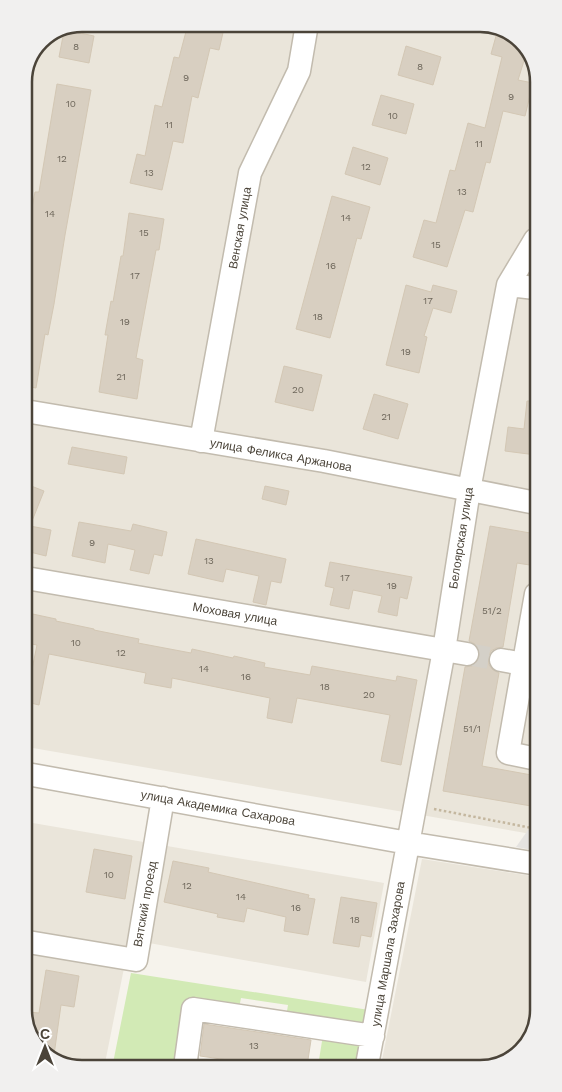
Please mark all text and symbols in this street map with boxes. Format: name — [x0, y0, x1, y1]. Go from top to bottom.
house number: 8 — [73, 41, 79, 52]
house number: 8 — [417, 61, 423, 72]
house number: 9 — [183, 72, 189, 83]
house number: 9 — [508, 91, 514, 102]
house number: 10 — [66, 98, 76, 109]
house number: 10 — [388, 110, 398, 121]
house number: 11 — [165, 119, 173, 130]
house number: 11 — [475, 138, 483, 149]
house number: 12 — [57, 153, 67, 164]
house number: 12 — [361, 161, 371, 172]
house number: 13 — [144, 167, 154, 178]
street label: Венская улица — [226, 186, 254, 270]
house number: 13 — [457, 186, 467, 197]
house number: 14 — [45, 208, 55, 219]
house number: 14 — [341, 212, 351, 223]
house number: 15 — [139, 227, 149, 238]
house number: 15 — [431, 239, 441, 250]
house number: 16 — [326, 260, 336, 271]
house number: 17 — [130, 270, 140, 281]
house number: 17 — [423, 295, 433, 306]
house number: 18 — [313, 311, 323, 322]
house number: 19 — [120, 316, 130, 327]
house number: 19 — [401, 346, 411, 357]
house number: 21 — [116, 371, 126, 382]
house number: 20 — [292, 384, 304, 395]
house number: 21 — [381, 411, 391, 422]
street label: улица Феликса Аржанова — [209, 436, 353, 474]
street label: Белоярская улица — [446, 486, 476, 590]
house number: 9 — [89, 537, 95, 548]
house number: 13 — [204, 555, 214, 566]
house number: 17 — [340, 572, 350, 583]
house number: 19 — [387, 580, 397, 591]
street label: Моховая улица — [192, 600, 279, 628]
house number: 51/2 — [482, 605, 502, 616]
house number: 10 — [71, 637, 81, 648]
house number: 12 — [116, 647, 126, 658]
house number: 14 — [199, 663, 209, 674]
house number: 16 — [241, 671, 251, 682]
house number: 18 — [320, 681, 330, 692]
house number: 20 — [363, 689, 375, 700]
house number: 51/1 — [463, 723, 481, 734]
street label: улица Академика Сахарова — [140, 788, 297, 829]
street label: Вятский проезд — [131, 860, 159, 948]
house number: 10 — [104, 869, 114, 880]
house number: 12 — [182, 880, 192, 891]
street label: улица Маршала Захарова — [368, 880, 408, 1028]
house number: 14 — [236, 891, 246, 902]
house number: 16 — [291, 902, 301, 913]
house number: 18 — [350, 914, 360, 925]
north arrow — [20, 1022, 70, 1072]
text: С — [40, 1026, 50, 1042]
house number: 13 — [249, 1040, 259, 1051]

